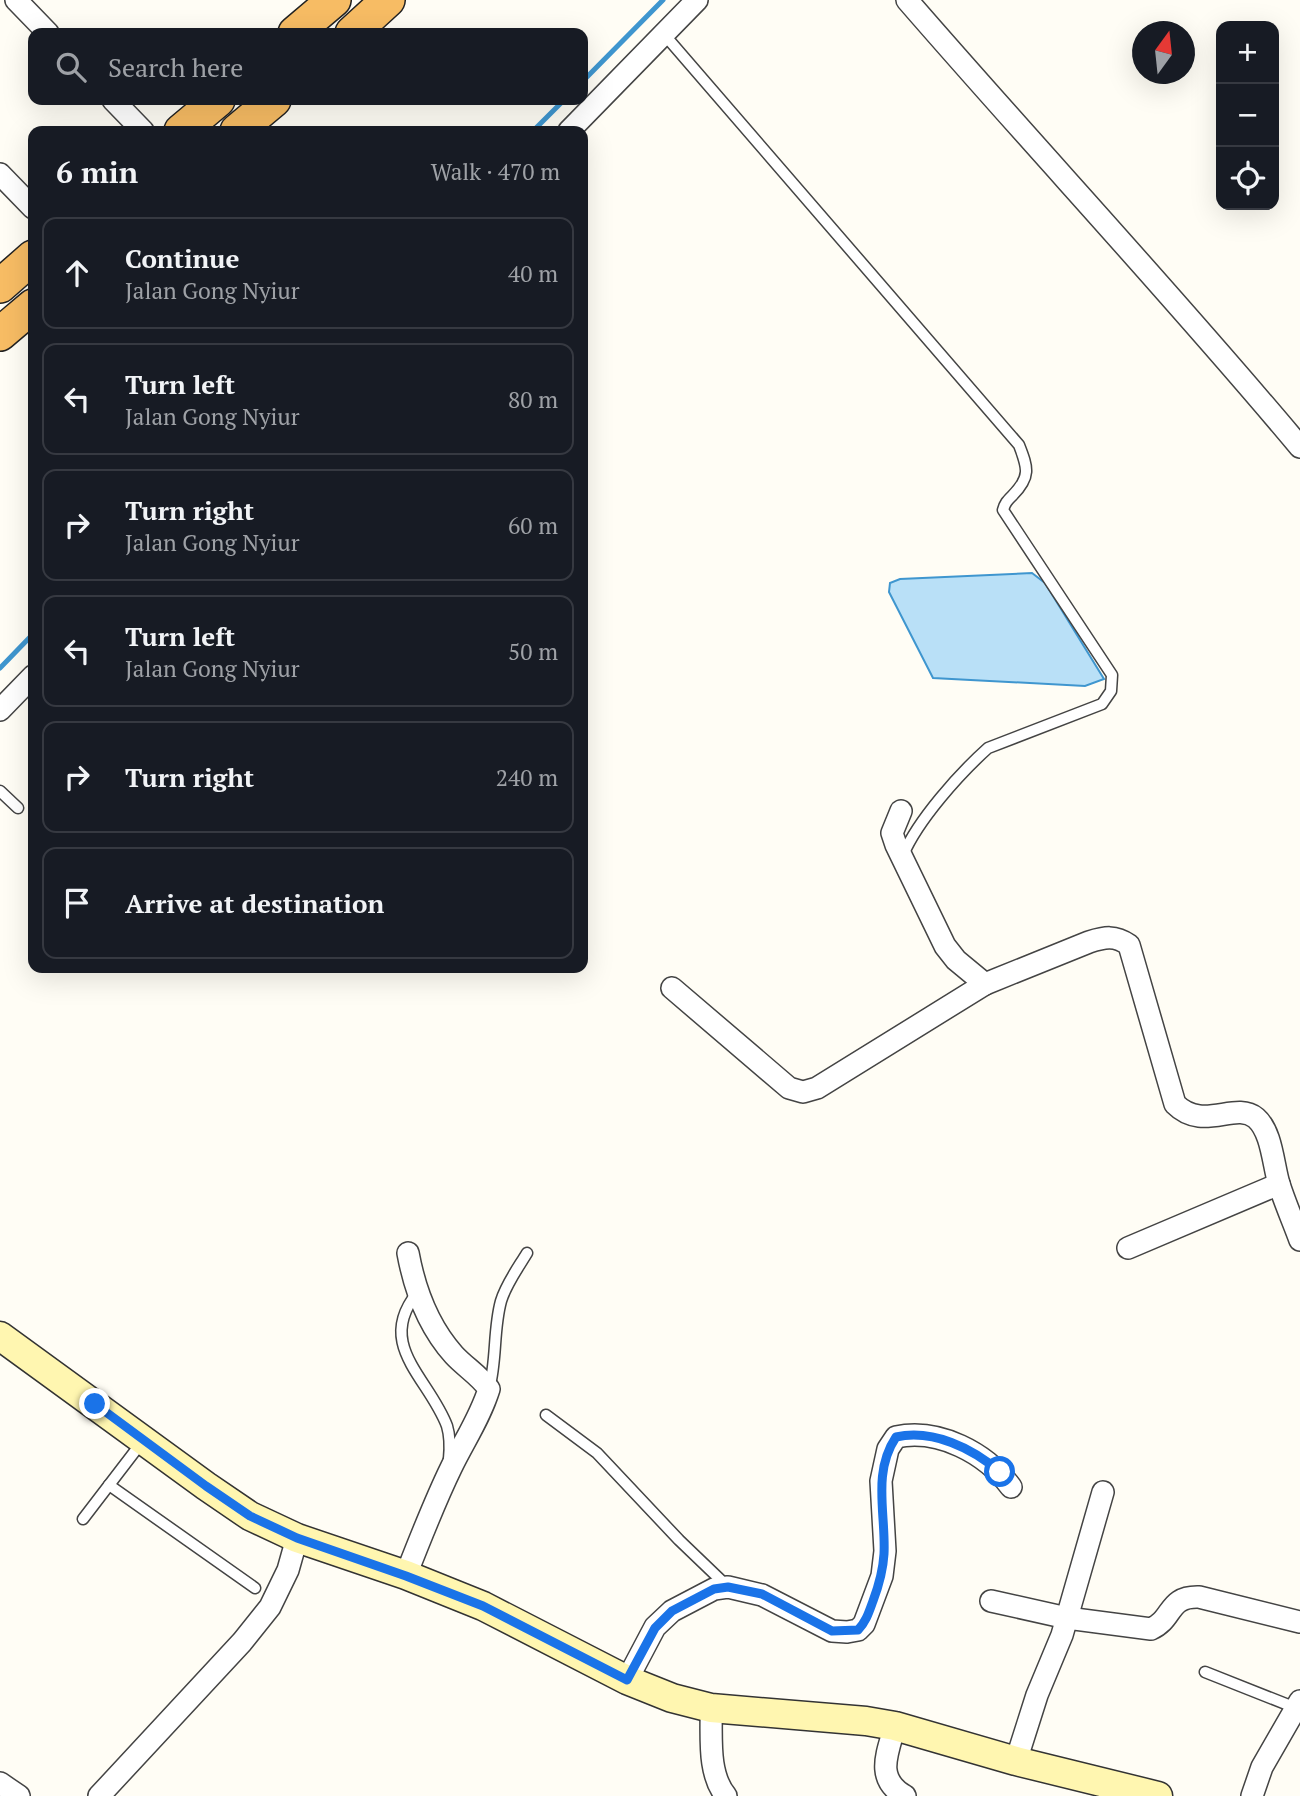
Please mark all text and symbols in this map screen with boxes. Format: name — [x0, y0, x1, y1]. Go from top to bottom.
north arrow — [1132, 21, 1195, 84]
map controls — [1216, 21, 1279, 210]
button: + — [1216, 21, 1279, 84]
search box — [28, 28, 588, 105]
icon: search — [52, 48, 90, 86]
text: Search here — [108, 50, 243, 84]
button: − — [1216, 84, 1279, 147]
button: locate — [1216, 147, 1279, 210]
text: 6 min — [56, 152, 138, 192]
text: Walk · 470 m — [431, 156, 560, 187]
text: Continue — [125, 241, 239, 275]
icon: ahead — [58, 254, 96, 292]
text: 40 m — [508, 258, 558, 289]
text: Jalan Gong Nyiur — [125, 275, 300, 306]
text: Turn left — [125, 367, 235, 401]
icon: left — [58, 380, 96, 418]
text: 80 m — [508, 384, 558, 415]
text: Jalan Gong Nyiur — [125, 401, 300, 432]
text: Turn right — [125, 493, 254, 527]
icon: right — [58, 506, 96, 544]
text: 60 m — [508, 510, 558, 541]
text: Jalan Gong Nyiur — [125, 527, 300, 558]
text: Turn left — [125, 619, 235, 653]
icon: left — [58, 632, 96, 670]
text: 50 m — [508, 636, 558, 667]
text: Jalan Gong Nyiur — [125, 653, 300, 684]
icon: right — [58, 758, 96, 796]
text: Turn right — [125, 760, 254, 794]
text: 240 m — [496, 762, 558, 793]
icon: arrive — [58, 884, 96, 922]
text: Arrive at destination — [125, 886, 384, 920]
route end — [79, 1388, 110, 1419]
route start — [984, 1456, 1015, 1487]

